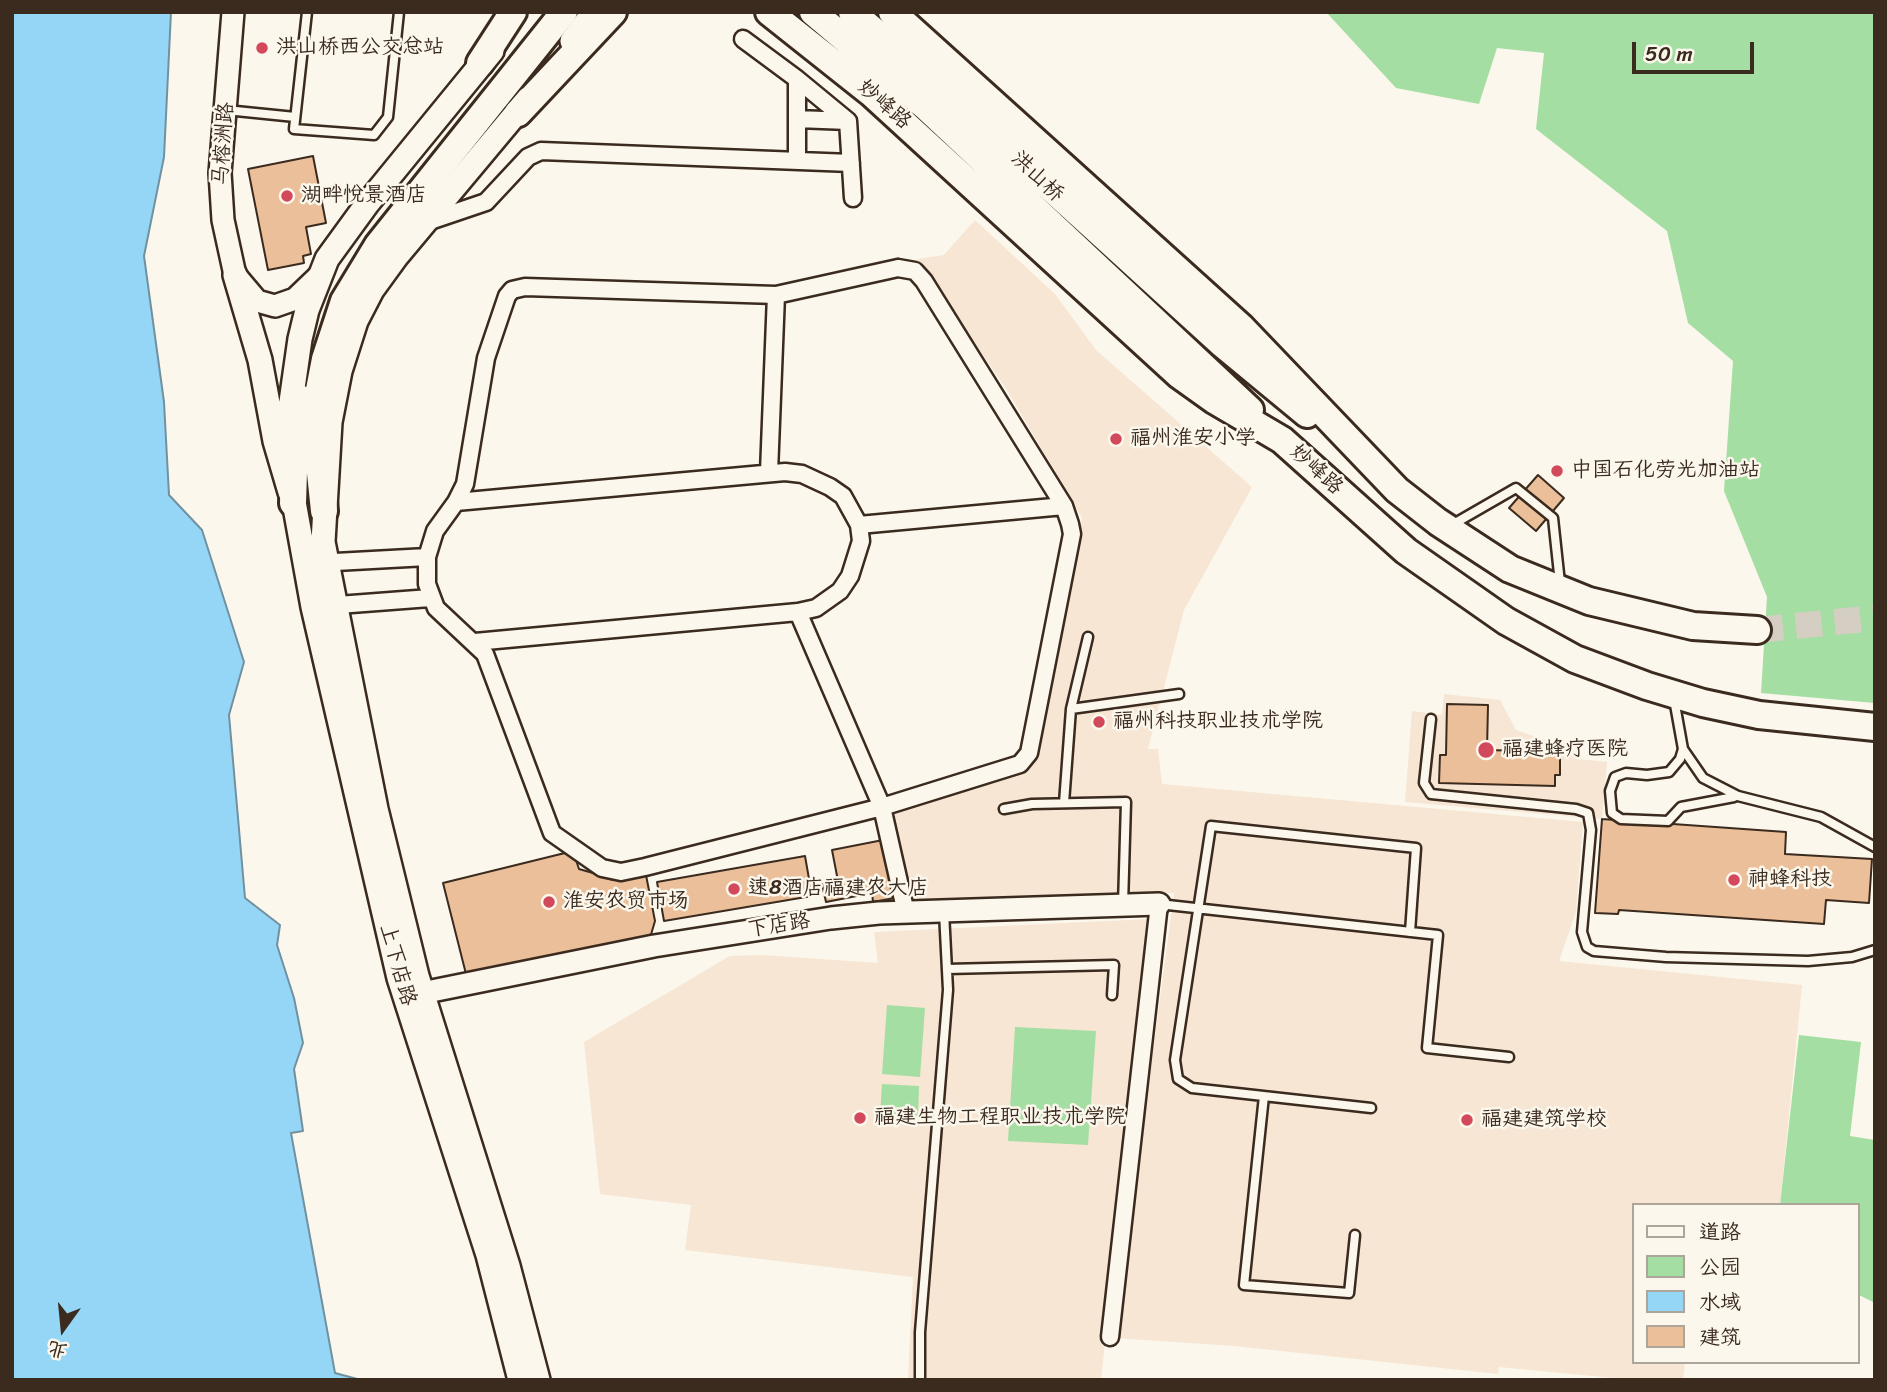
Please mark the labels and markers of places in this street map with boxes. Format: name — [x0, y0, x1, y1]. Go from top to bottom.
place label: 洪山桥西公交总站 — [276, 35, 444, 61]
marker: 洪山桥西公交总站 — [254, 40, 270, 56]
place label: 湖畔悦景酒店 — [301, 183, 427, 209]
marker: 湖畔悦景酒店 — [279, 188, 295, 204]
place label: 福州淮安小学 — [1130, 426, 1256, 452]
marker: 福州淮安小学 — [1108, 431, 1124, 447]
place label: 中国石化劳光加油站 — [1571, 458, 1760, 484]
marker: 中国石化劳光加油站 — [1549, 463, 1565, 479]
place label: 福州科技职业技术学院 — [1113, 709, 1323, 735]
marker: 福州科技职业技术学院 — [1091, 714, 1107, 730]
place label: 福建蜂疗医院 — [1502, 737, 1628, 763]
marker: 福建蜂疗医院 — [1476, 740, 1496, 760]
place label: 神蜂科技 — [1748, 867, 1832, 893]
marker: 神蜂科技 — [1726, 872, 1742, 888]
place label: 速8酒店福建农大店 — [748, 876, 929, 902]
marker: 速8酒店福建农大店 — [726, 881, 742, 897]
place label: 淮安农贸市场 — [563, 889, 689, 915]
marker: 淮安农贸市场 — [541, 894, 557, 910]
place label: 福建生物工程职业技术学院 — [874, 1105, 1126, 1131]
place label: 福建建筑学校 — [1481, 1107, 1607, 1133]
marker: 福建生物工程职业技术学院 — [852, 1110, 868, 1126]
marker: 福建建筑学校 — [1459, 1112, 1475, 1128]

